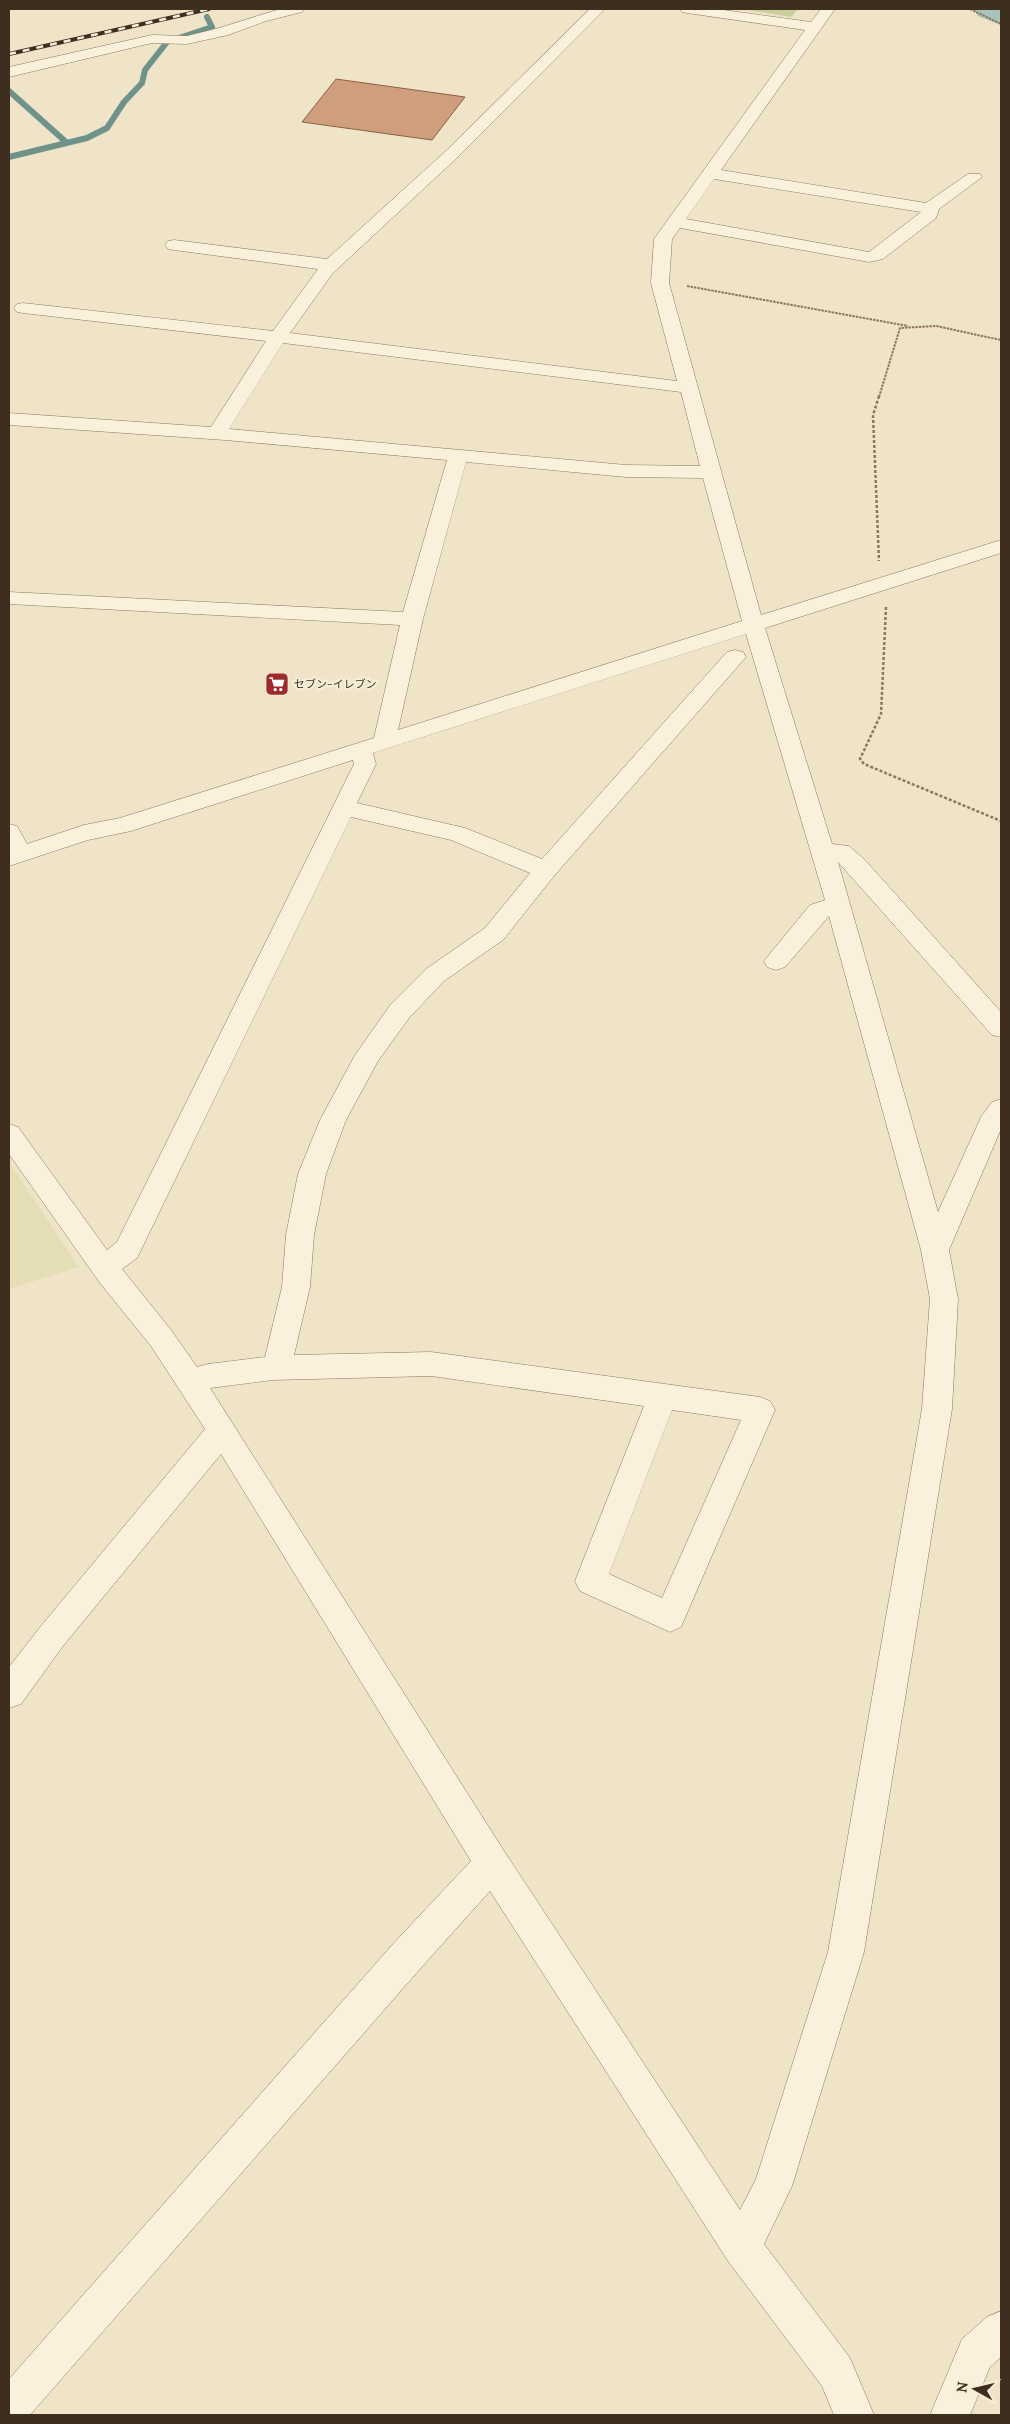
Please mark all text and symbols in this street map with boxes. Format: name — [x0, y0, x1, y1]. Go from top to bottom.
supermarket icon: セブン-イレブン — [264, 671, 290, 697]
place label: セブン-イレブン — [294, 677, 376, 691]
north arrow — [950, 2364, 1000, 2414]
text: N — [952, 2380, 972, 2394]

